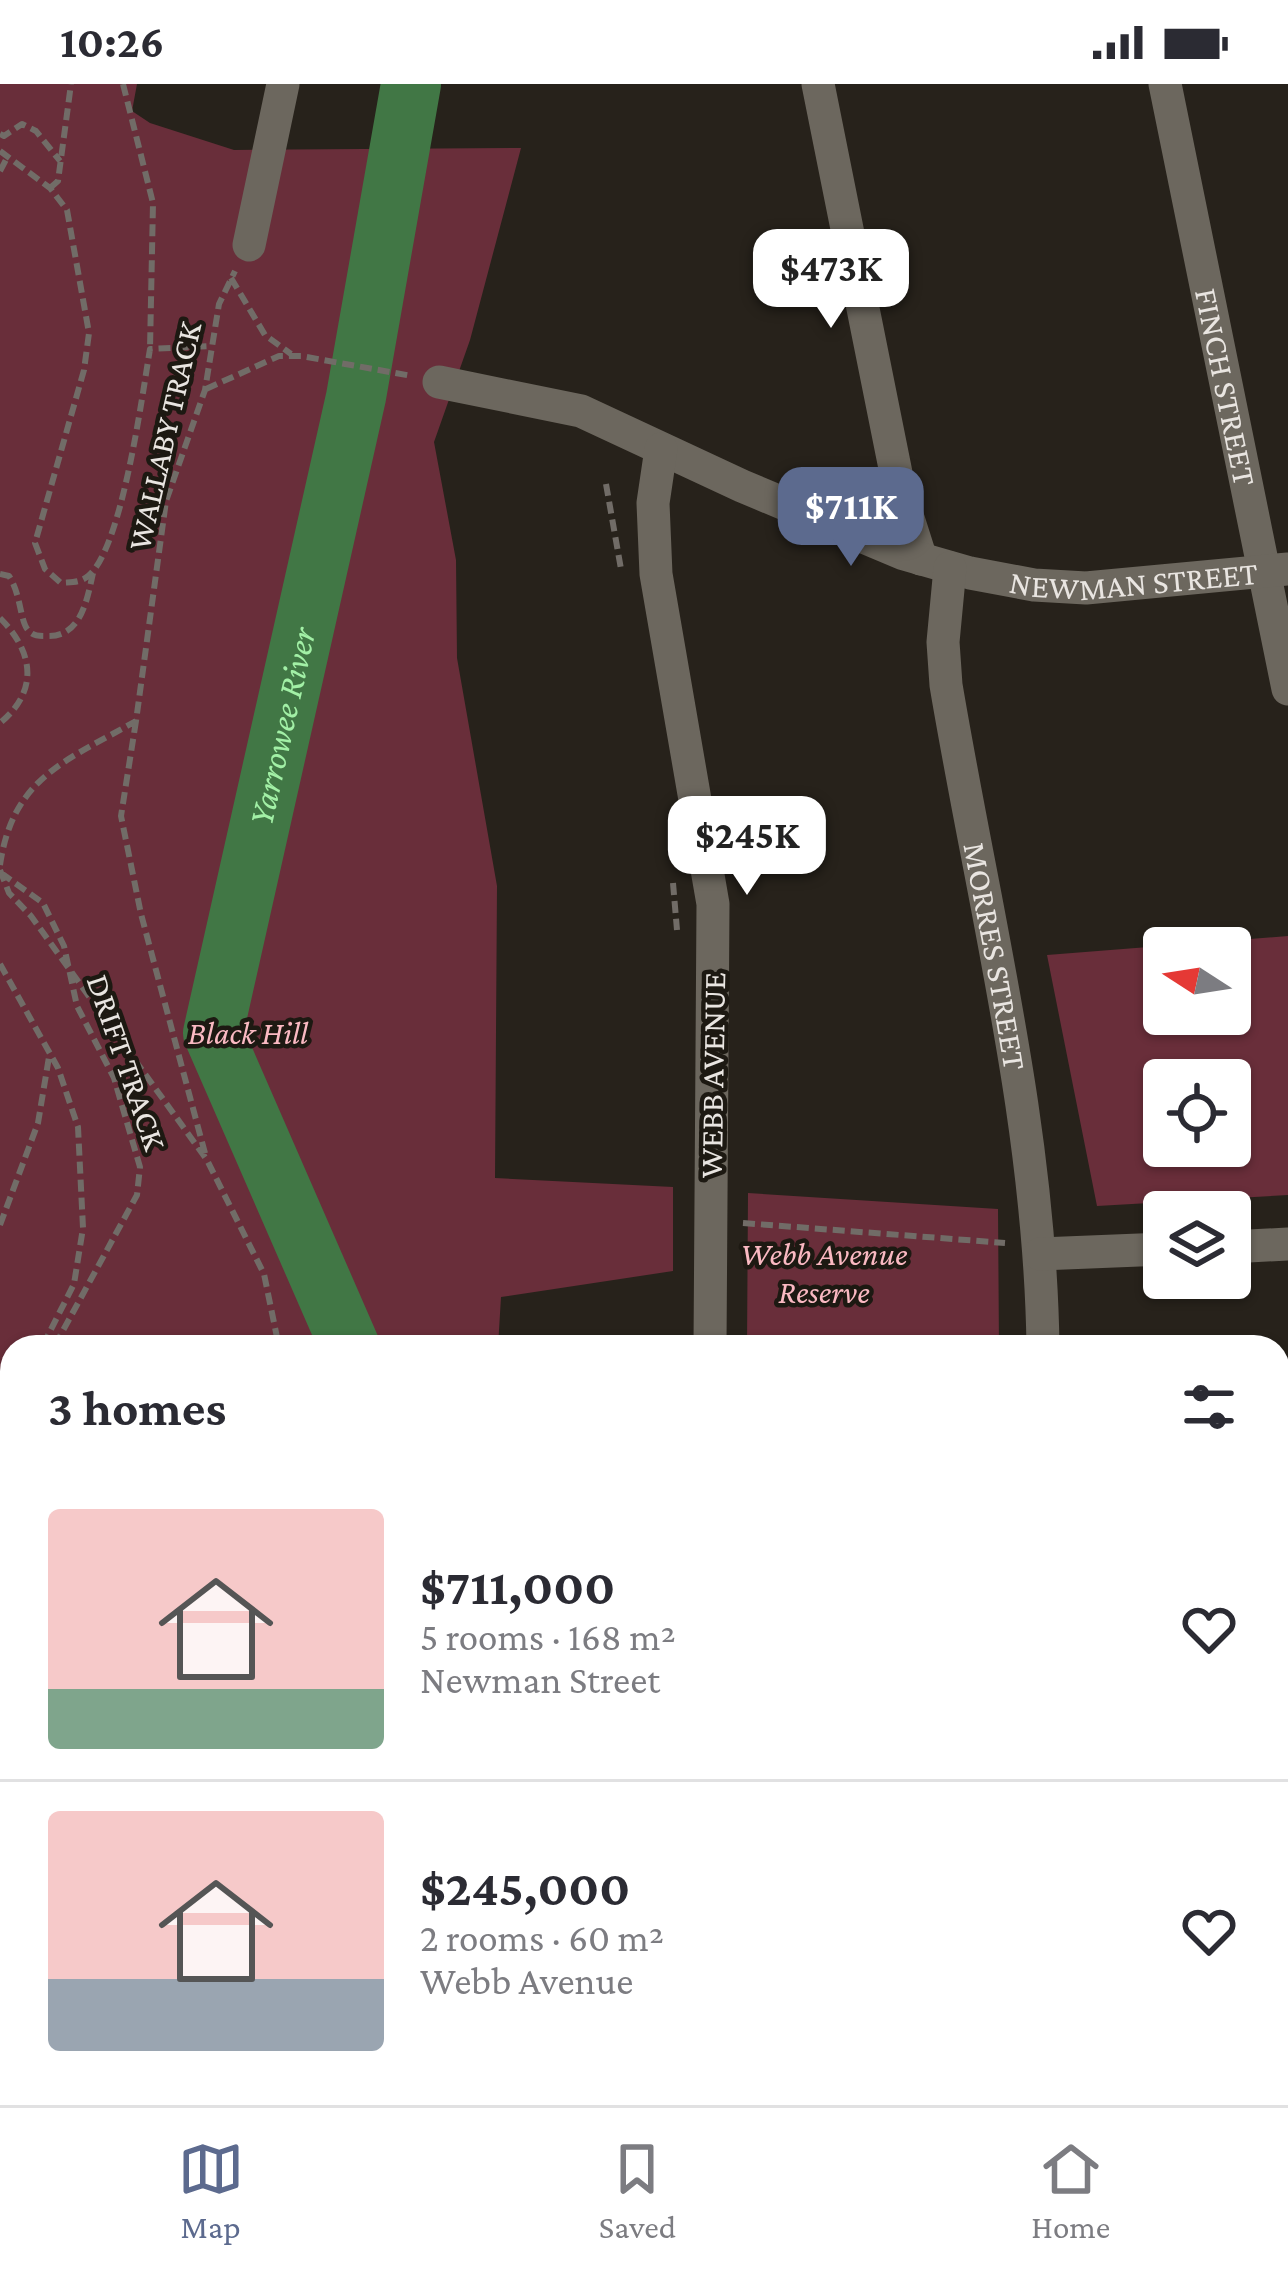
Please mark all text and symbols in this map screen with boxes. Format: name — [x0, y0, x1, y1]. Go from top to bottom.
text: 10:26 — [60, 17, 164, 67]
pin: $473K — [747, 229, 915, 331]
text: $473K — [780, 246, 882, 289]
street label: FINCH STREET — [1188, 285, 1265, 489]
street label: WALLABY TRACK — [120, 317, 208, 554]
pin: $711K — [767, 467, 935, 569]
text: $711K — [805, 484, 897, 527]
street label: NEWMAN STREET — [1007, 553, 1259, 607]
water label: Yarrowee River — [240, 622, 324, 829]
pin: $245K — [663, 796, 831, 898]
text: $245K — [695, 813, 799, 856]
street label: MORRES STREET — [957, 839, 1035, 1073]
north arrow — [1143, 927, 1251, 1035]
map controls — [1143, 927, 1251, 1299]
street label: DRIFT TRACK — [80, 969, 175, 1156]
street label: WEBB AVENUE — [692, 971, 732, 1179]
park label: Black Hill — [188, 1014, 309, 1051]
button: locate — [1143, 1059, 1251, 1167]
button: layers — [1143, 1191, 1251, 1299]
park label: Webb Avenue Reserve — [740, 1235, 908, 1310]
icon: filters — [1176, 1374, 1242, 1440]
text: 3 homes — [48, 1379, 226, 1436]
icon: home — [144, 1557, 288, 1701]
text: $711,000 — [420, 1558, 615, 1615]
icon: heart — [1176, 1596, 1242, 1662]
text: 5 rooms · 168 m² — [420, 1615, 676, 1658]
text: Newman Street — [420, 1658, 660, 1701]
icon: home — [144, 1859, 288, 2003]
text: $245,000 — [420, 1859, 630, 1916]
icon: heart — [1176, 1898, 1242, 1964]
text: 2 rooms · 60 m² — [420, 1916, 664, 1959]
text: Webb Avenue — [420, 1959, 633, 2002]
tab: Map — [178, 2136, 244, 2245]
tab: Saved — [599, 2136, 676, 2245]
tab: Home — [1031, 2136, 1110, 2245]

